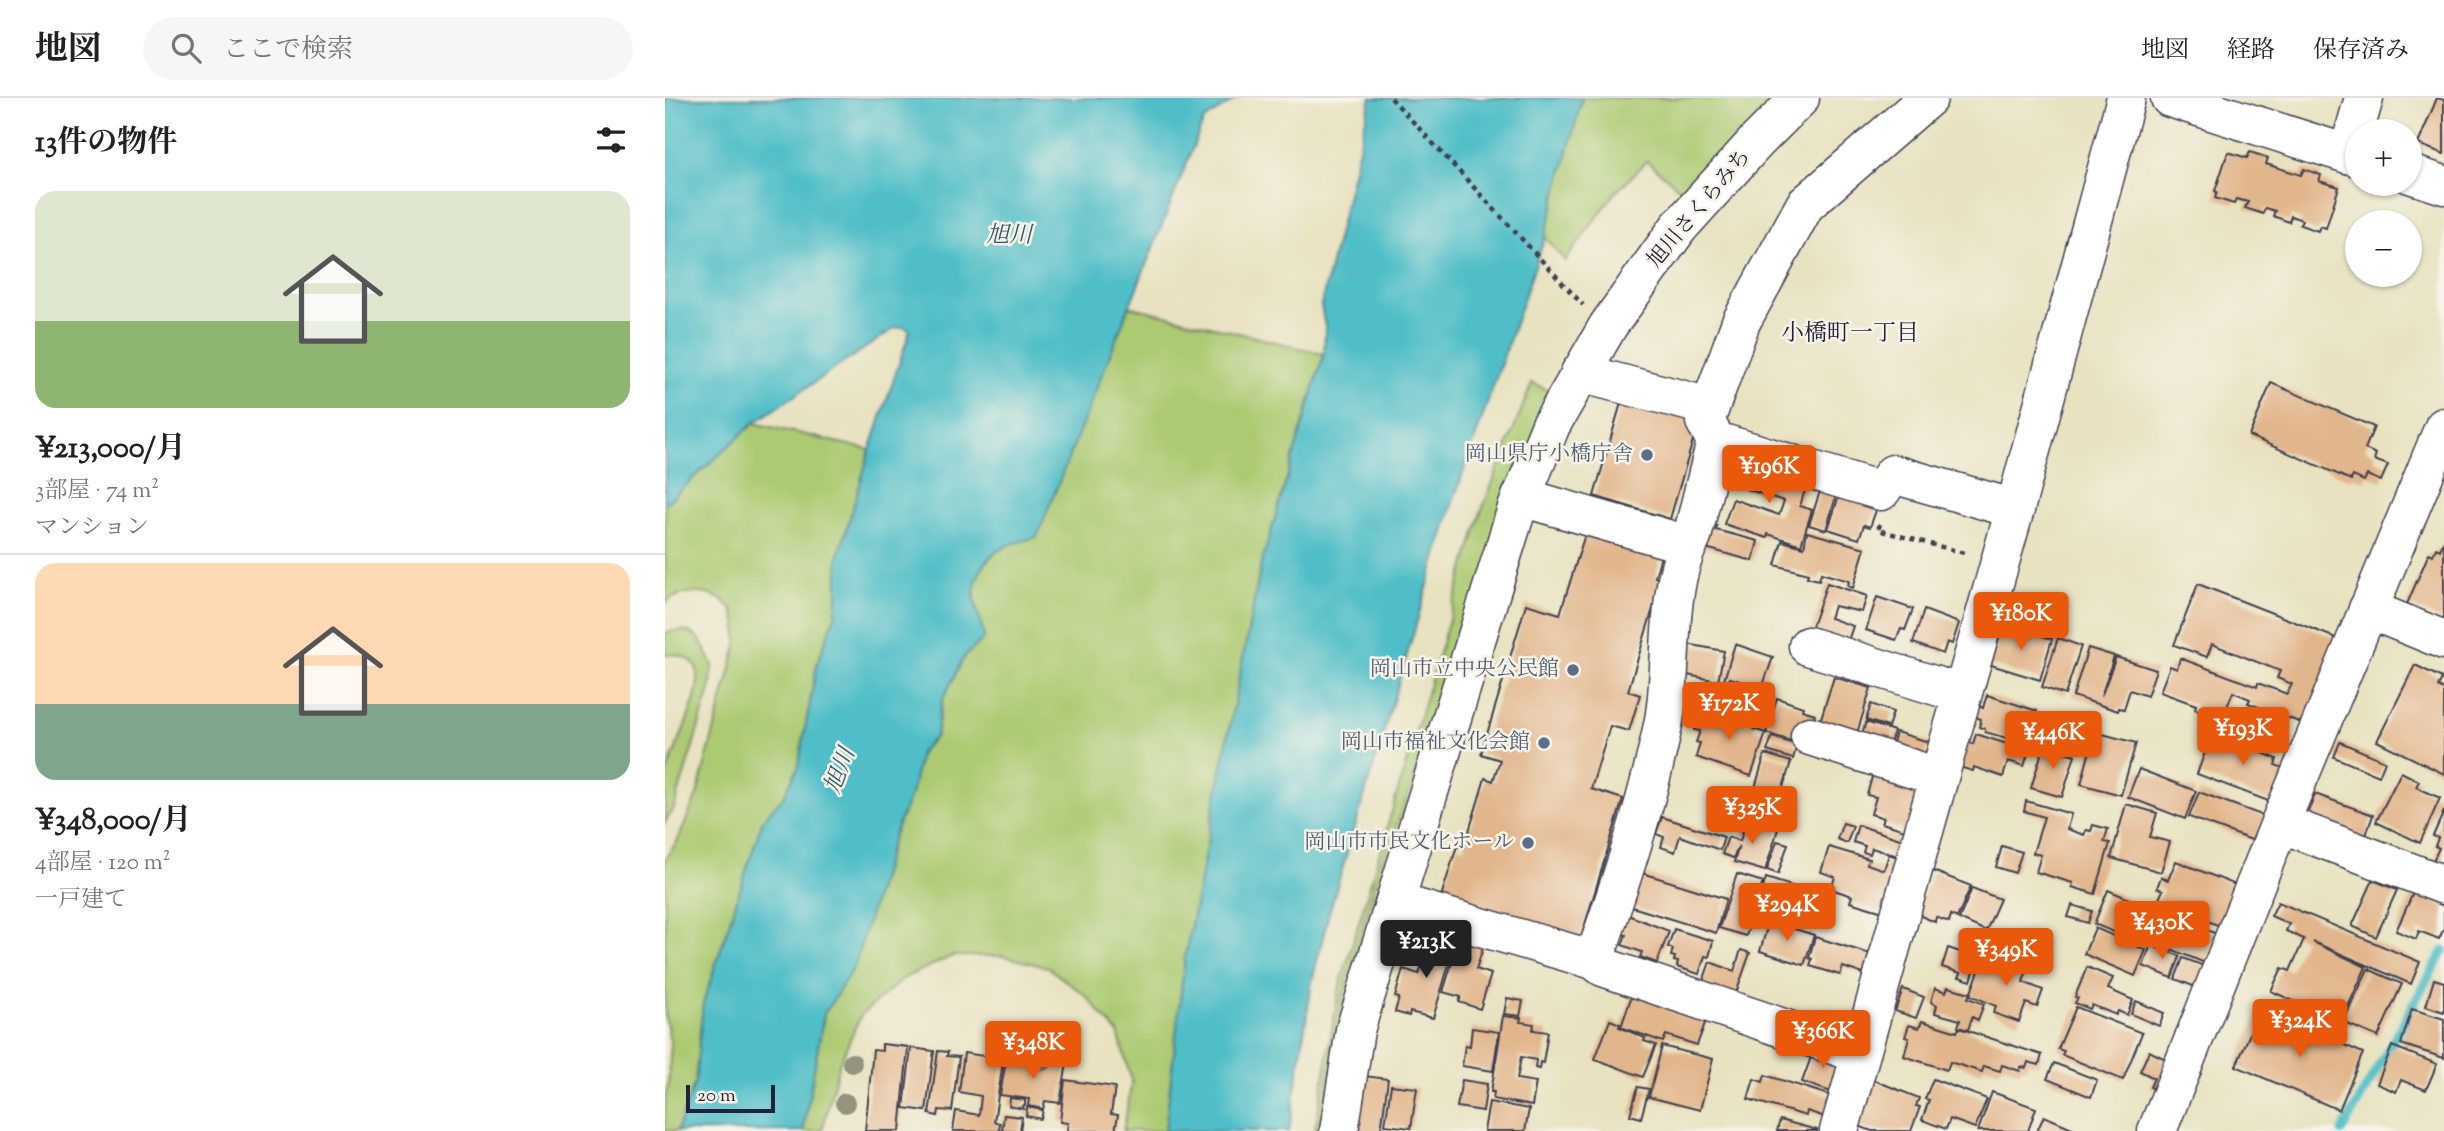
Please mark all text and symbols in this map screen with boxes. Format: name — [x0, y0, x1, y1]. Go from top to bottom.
search box — [143, 17, 633, 80]
text: 地図 — [35, 27, 101, 75]
icon: search — [167, 29, 205, 67]
text: ここで検索 — [223, 32, 353, 69]
text: 地図 — [2141, 34, 2189, 68]
text: 経路 — [2227, 34, 2275, 68]
text: 保存済み — [2313, 34, 2409, 68]
map controls — [2345, 119, 2422, 287]
button: + — [2345, 119, 2422, 196]
icon: filters — [592, 121, 630, 159]
text: 13件の物件 — [35, 122, 177, 165]
street label: 旭川さくらみち — [1641, 143, 1759, 275]
button: − — [2345, 210, 2422, 287]
water label: 旭川 — [986, 220, 1035, 253]
icon: home — [270, 236, 396, 362]
district label: 小橋町一丁目 — [1781, 318, 1919, 351]
text: ¥213,000/月 — [35, 428, 186, 471]
place label: 岡山県庁小橋庁舎 — [1465, 440, 1633, 470]
pin: ¥196K — [1720, 446, 1818, 505]
marker: 岡山県庁小橋庁舎 — [1639, 447, 1655, 463]
text: ¥196K — [1738, 451, 1800, 484]
text: 3部屋 · 74 m² — [35, 475, 159, 508]
text: マンション — [35, 512, 149, 545]
pin: ¥180K — [1972, 592, 2070, 652]
text: ¥180K — [1990, 598, 2052, 631]
icon: home — [270, 608, 396, 734]
place label: 岡山市立中央公民館 — [1370, 655, 1559, 685]
marker: 岡山市立中央公民館 — [1565, 662, 1581, 678]
pin: ¥172K — [1680, 682, 1778, 742]
text: ¥172K — [1698, 688, 1760, 721]
pin: ¥193K — [2194, 708, 2292, 767]
pin: ¥446K — [2004, 712, 2102, 771]
text: ¥193K — [2213, 713, 2273, 746]
text: ¥446K — [2021, 717, 2085, 750]
place label: 岡山市福祉文化会館 — [1341, 728, 1530, 758]
marker: 岡山市福祉文化会館 — [1536, 735, 1552, 751]
water label: 旭川 — [817, 741, 866, 798]
pin: ¥325K — [1703, 786, 1801, 846]
text: ¥325K — [1722, 792, 1782, 825]
text: ¥348,000/月 — [35, 800, 192, 843]
place label: 岡山市市民文化ホール — [1304, 828, 1514, 858]
marker: 岡山市市民文化ホール — [1520, 835, 1536, 851]
text: 4部屋 · 120 m² — [35, 847, 171, 880]
text: 一戸建て — [35, 884, 127, 917]
pin: ¥294K — [1738, 884, 1836, 943]
text: ¥294K — [1755, 889, 1819, 922]
pin: ¥430K — [2113, 902, 2211, 961]
text: ¥430K — [2131, 907, 2193, 940]
pin: ¥213K — [1377, 920, 1475, 980]
text: ¥213K — [1396, 926, 1456, 959]
pin: ¥349K — [1957, 928, 2055, 988]
text: ¥349K — [1974, 934, 2038, 967]
pin: ¥324K — [2251, 1000, 2349, 1059]
text: ¥324K — [2268, 1005, 2332, 1038]
pin: ¥366K — [1774, 1010, 1872, 1070]
text: ¥366K — [1791, 1016, 1855, 1049]
pin: ¥348K — [984, 1021, 1082, 1081]
text: ¥348K — [1001, 1027, 1065, 1060]
scale bar — [686, 1082, 775, 1114]
text: 20 m — [697, 1083, 736, 1110]

